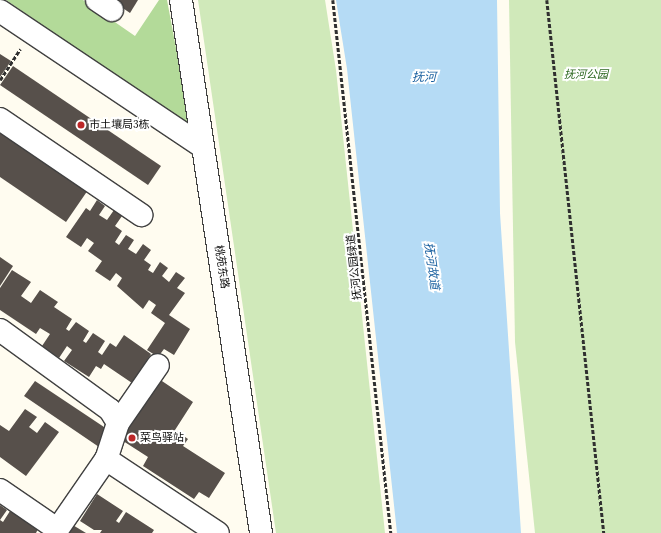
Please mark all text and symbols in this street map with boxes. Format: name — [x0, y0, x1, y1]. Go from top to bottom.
park label: 抚河公园 — [564, 68, 608, 82]
water label: 抚河 — [412, 71, 436, 85]
place label: 市土壤局3栋 — [89, 118, 149, 132]
marker: 市土壤局3栋 — [76, 120, 86, 130]
street label: 抚河公园绿道 — [345, 233, 365, 301]
water label: 抚河故道 — [421, 241, 441, 291]
street label: 桃苑东路 — [211, 244, 231, 290]
place label: 菜鸟驿站 — [140, 431, 184, 445]
marker: 菜鸟驿站 — [127, 433, 137, 443]

